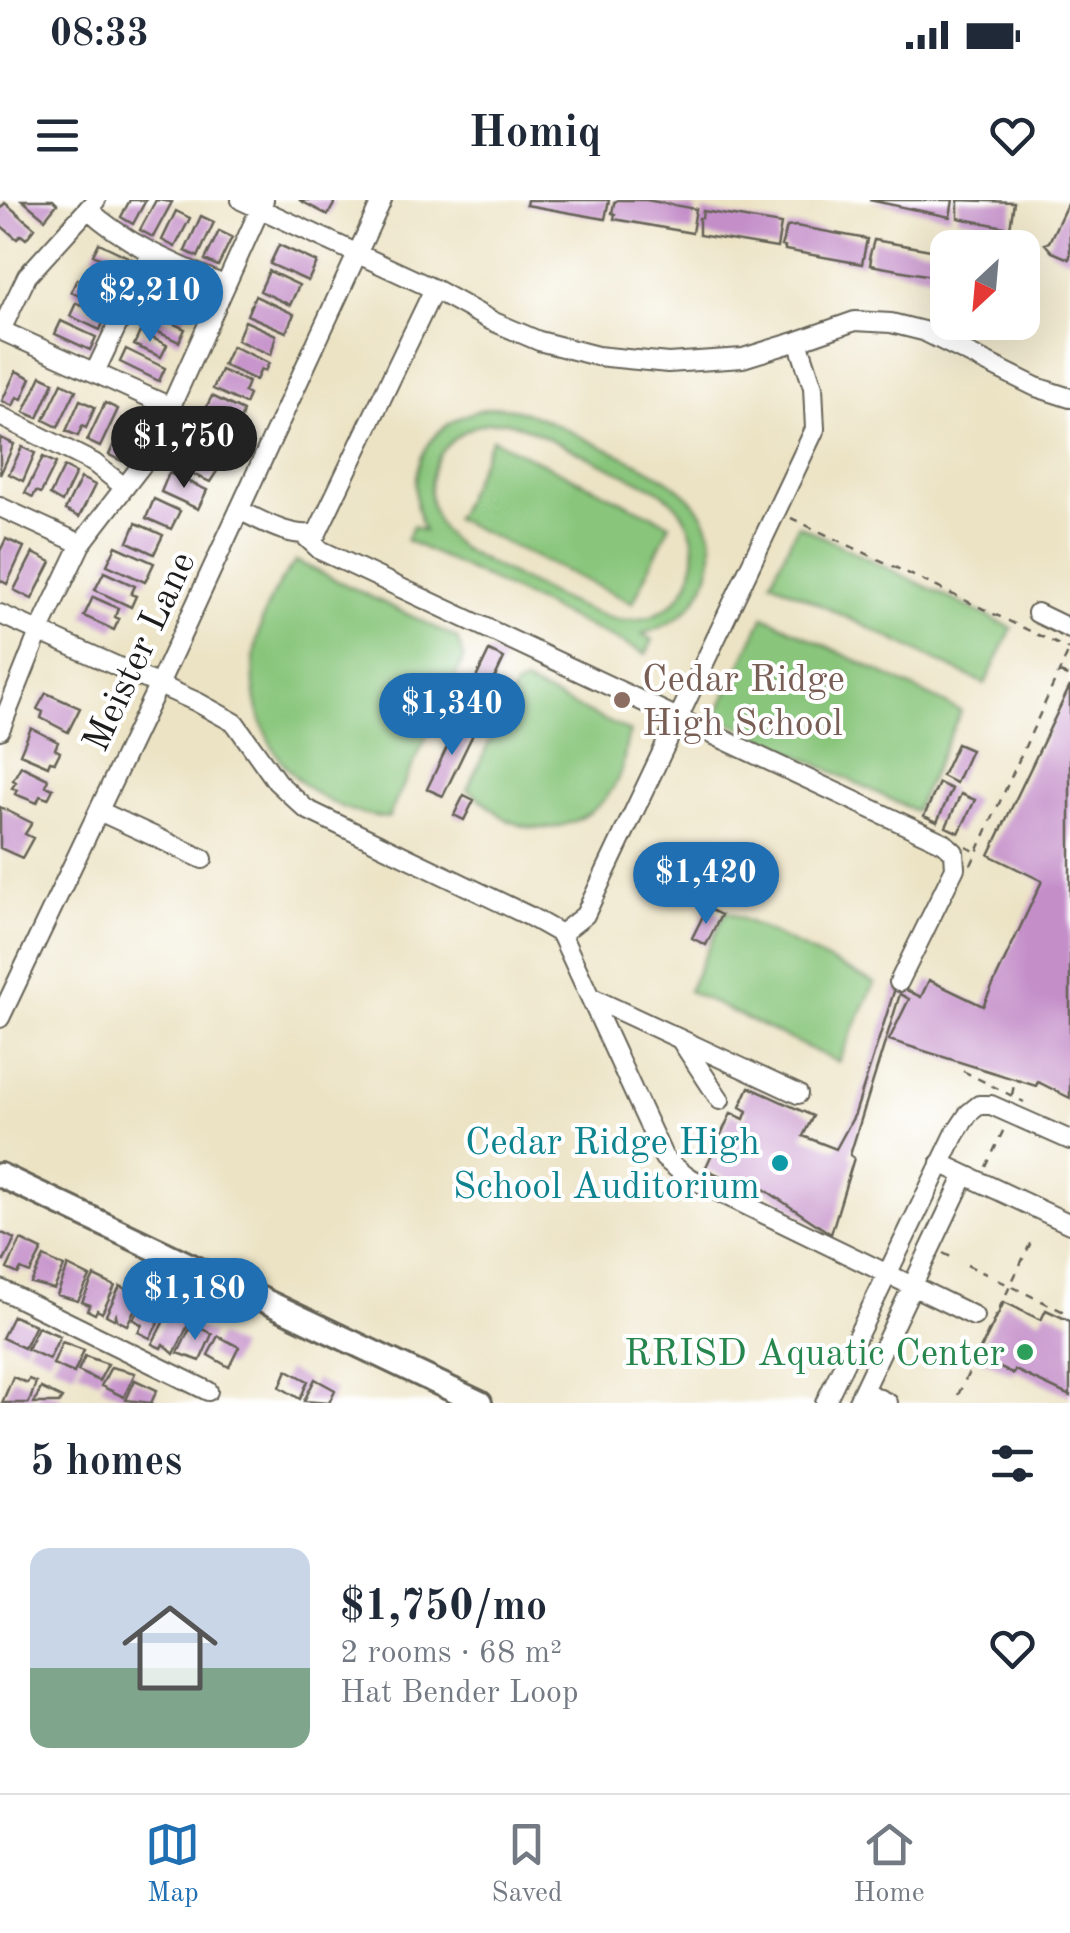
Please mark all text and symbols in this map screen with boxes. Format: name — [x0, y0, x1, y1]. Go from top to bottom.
text: 08:33 — [50, 16, 149, 54]
icon: menu — [30, 108, 85, 163]
icon: heart — [985, 108, 1040, 163]
text: Homiq — [469, 112, 601, 157]
north arrow — [930, 230, 1040, 340]
map controls — [930, 230, 1040, 340]
pin: $2,210 — [69, 260, 231, 345]
text: $2,210 — [99, 276, 201, 308]
pin: $1,750 — [103, 406, 265, 491]
text: $1,750 — [133, 422, 235, 454]
street label: Meister Lane — [78, 547, 203, 758]
place label: Cedar Ridge High School — [642, 662, 845, 744]
pin: $1,340 — [371, 673, 533, 758]
text: $1,340 — [401, 689, 503, 721]
marker: Cedar Ridge High School — [611, 689, 633, 711]
pin: $1,420 — [625, 842, 787, 927]
text: $1,420 — [655, 858, 757, 890]
place label: Cedar Ridge High School Auditorium — [453, 1125, 760, 1207]
marker: Cedar Ridge High School Auditorium — [769, 1152, 791, 1174]
pin: $1,180 — [114, 1258, 276, 1343]
text: $1,180 — [144, 1274, 246, 1306]
place label: RRISD Aquatic Center — [624, 1336, 1005, 1374]
marker: RRISD Aquatic Center — [1014, 1341, 1036, 1363]
icon: filters — [985, 1436, 1040, 1491]
text: 5 homes — [30, 1442, 182, 1484]
text: $1,750/mo — [340, 1587, 547, 1629]
icon: home — [110, 1588, 230, 1708]
icon: heart — [985, 1621, 1040, 1676]
text: 2 rooms · 68 m² — [340, 1638, 562, 1670]
text: Hat Bender Loop — [340, 1678, 579, 1710]
tab: Map — [145, 1817, 200, 1912]
tab: Saved — [491, 1817, 563, 1912]
tab: Home — [853, 1817, 925, 1912]

